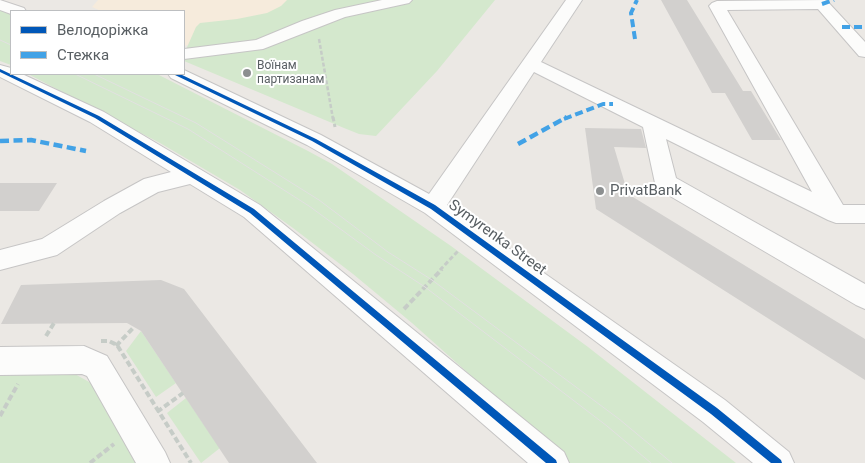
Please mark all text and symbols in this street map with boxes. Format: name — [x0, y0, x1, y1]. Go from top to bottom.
legend — [10, 10, 185, 75]
text: Велодоріжка — [57, 21, 148, 39]
text: Стежка — [57, 46, 109, 64]
place label: Воїнам партизанам — [257, 59, 324, 87]
marker: Воїнам партизанам — [241, 67, 253, 79]
place label: PrivatBank — [610, 182, 682, 200]
marker: PrivatBank — [594, 185, 606, 197]
street label: Symyrenka Street — [445, 196, 549, 280]

